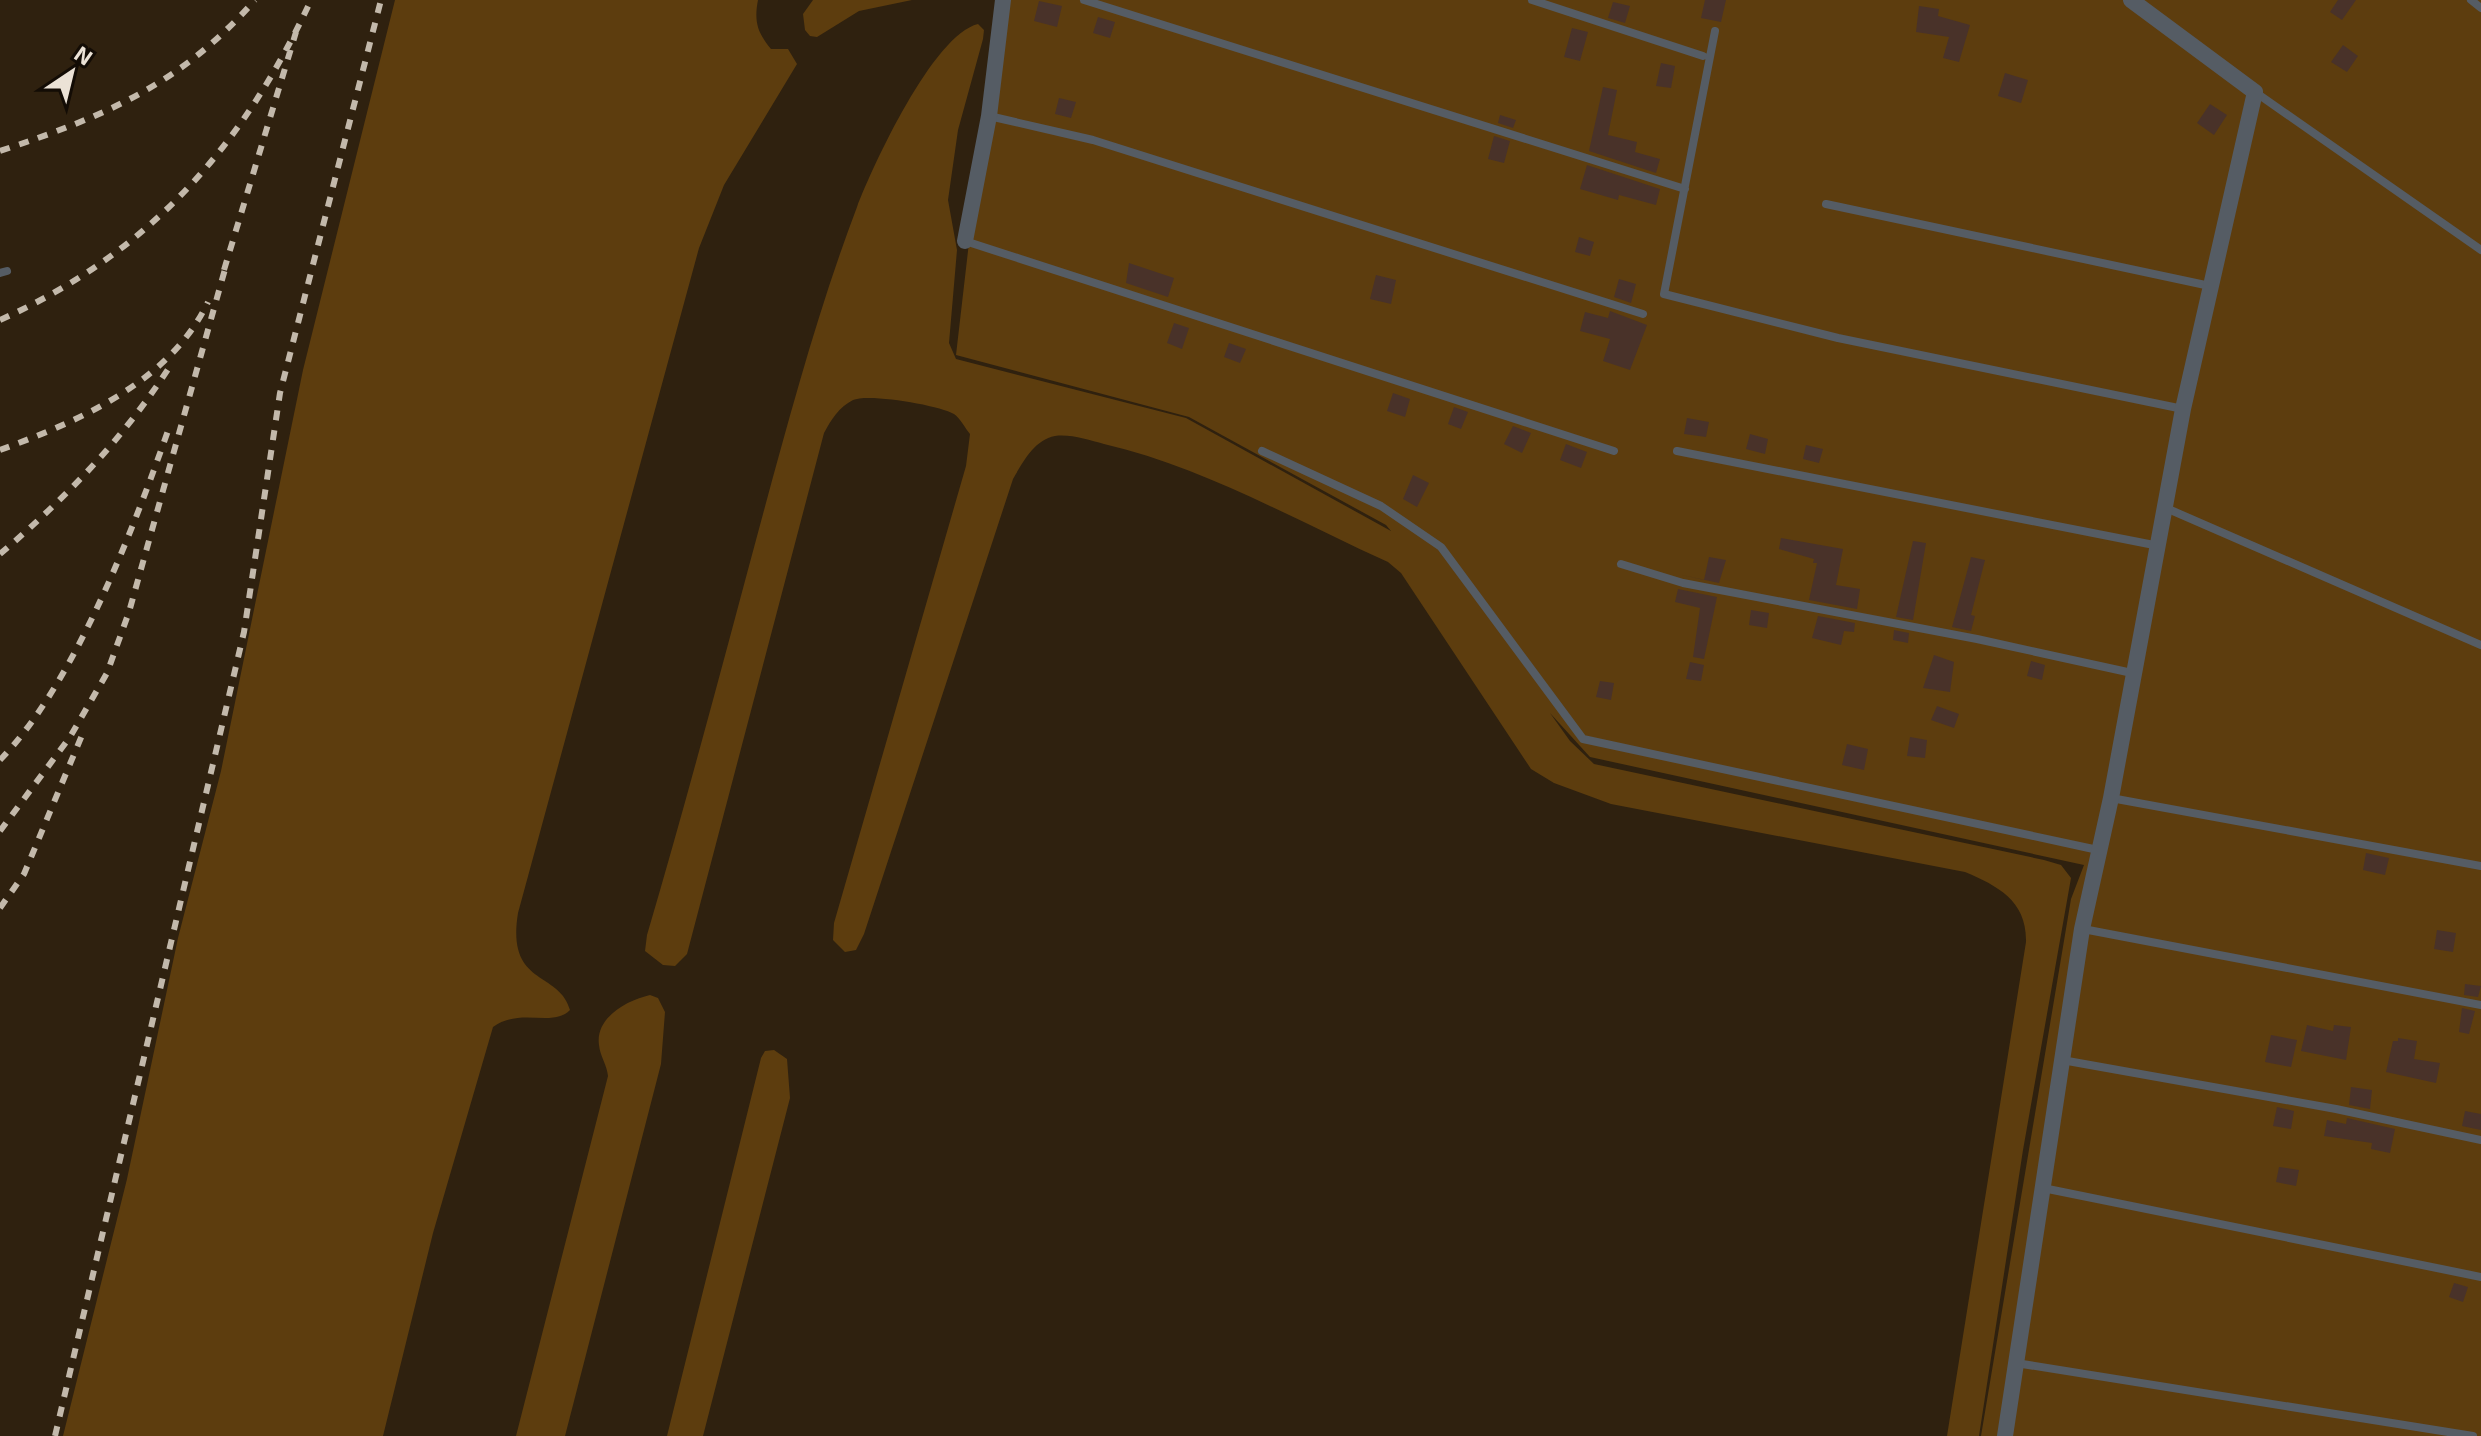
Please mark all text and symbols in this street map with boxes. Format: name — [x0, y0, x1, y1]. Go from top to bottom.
north arrow — [32, 32, 112, 112]
text: N — [70, 40, 98, 70]

